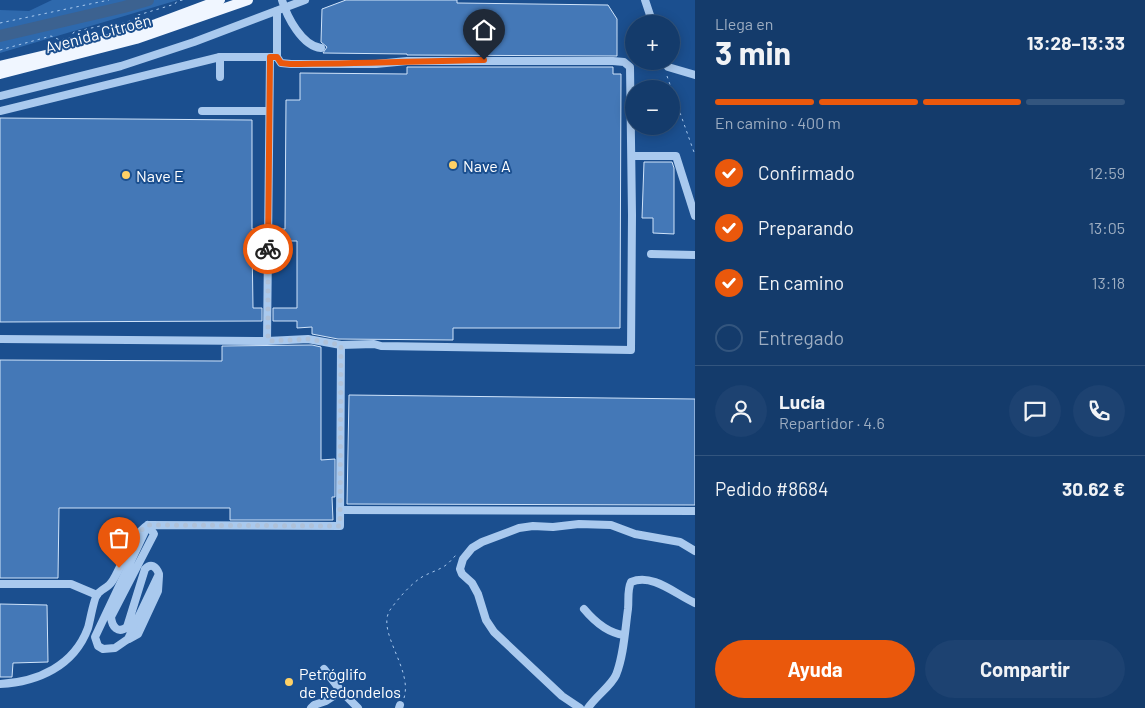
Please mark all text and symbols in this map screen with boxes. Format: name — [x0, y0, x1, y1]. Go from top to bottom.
pin — [463, 9, 505, 60]
street label: Avenida Citroën — [43, 10, 153, 56]
text: Llega en — [715, 14, 773, 33]
map controls — [625, 15, 680, 135]
button: + — [625, 15, 680, 70]
icon: home — [470, 16, 498, 44]
text: 13:28–13:33 — [1027, 31, 1125, 54]
text: 3 min — [715, 33, 791, 71]
button: − — [625, 80, 680, 135]
text: En camino · 400 m — [715, 113, 841, 132]
place label: Nave A — [463, 156, 511, 175]
marker: Nave A — [447, 159, 459, 171]
icon: check — [715, 159, 743, 187]
text: Confirmado — [758, 161, 855, 184]
text: 12:59 — [1089, 163, 1125, 182]
place label: Nave E — [136, 166, 184, 185]
marker: Nave E — [120, 169, 132, 181]
icon: check — [715, 214, 743, 242]
text: Preparando — [758, 216, 854, 239]
text: 13:05 — [1088, 218, 1125, 237]
courier — [243, 224, 293, 274]
icon: bike — [254, 235, 282, 263]
icon: check — [715, 269, 743, 297]
text: En camino — [758, 271, 844, 294]
text: 13:18 — [1092, 273, 1125, 292]
text: Entregado — [758, 326, 844, 349]
button: person — [715, 385, 767, 437]
button: chat — [1009, 385, 1061, 437]
button: phone — [1073, 385, 1125, 437]
text: Lucía — [779, 390, 825, 413]
text: Repartidor · 4.6 — [779, 413, 885, 432]
text: Pedido #8684 — [715, 477, 828, 500]
text: 30.62 € — [1062, 477, 1125, 500]
pin — [98, 517, 140, 568]
icon: bag — [105, 524, 133, 552]
button: Ayuda — [715, 640, 915, 698]
button: Compartir — [925, 640, 1125, 698]
place label: Petróglifo de Redondelos — [299, 664, 401, 701]
marker: Petróglifo de Redondelos — [283, 676, 295, 688]

